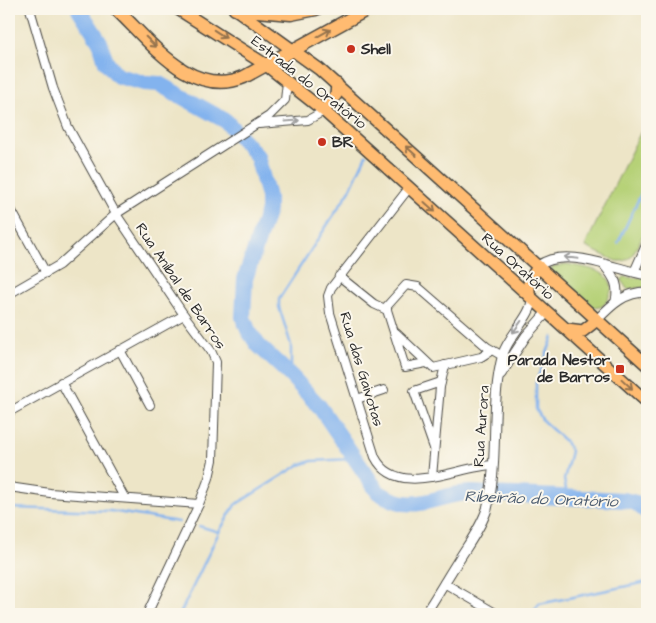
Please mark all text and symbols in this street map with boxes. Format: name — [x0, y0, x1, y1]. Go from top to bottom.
one-way arrow — [316, 28, 331, 38]
one-way arrow — [212, 30, 226, 40]
street label: Estrada do Oratório — [247, 31, 371, 135]
one-way arrow — [145, 36, 158, 48]
place label: Shell — [360, 39, 392, 60]
marker: Shell — [345, 43, 357, 55]
one-way arrow — [284, 117, 300, 126]
place label: BR — [332, 132, 354, 153]
marker: BR — [316, 136, 328, 148]
one-way arrow — [405, 145, 418, 157]
one-way arrow — [424, 201, 437, 213]
street label: Rua Aníbal de Barros — [130, 219, 231, 354]
street label: Rua Oratório — [477, 228, 559, 305]
one-way arrow — [563, 253, 579, 263]
street label: Rua das Gaivotas — [334, 309, 389, 429]
one-way arrow — [512, 320, 522, 334]
place label: Parada Nestor de Barros — [508, 350, 611, 388]
marker: Parada Nestor de Barros — [614, 363, 626, 375]
one-way arrow — [621, 379, 634, 390]
street label: Rua Aurora — [468, 384, 495, 468]
water label: Ribeirão do Oratório — [464, 485, 619, 513]

